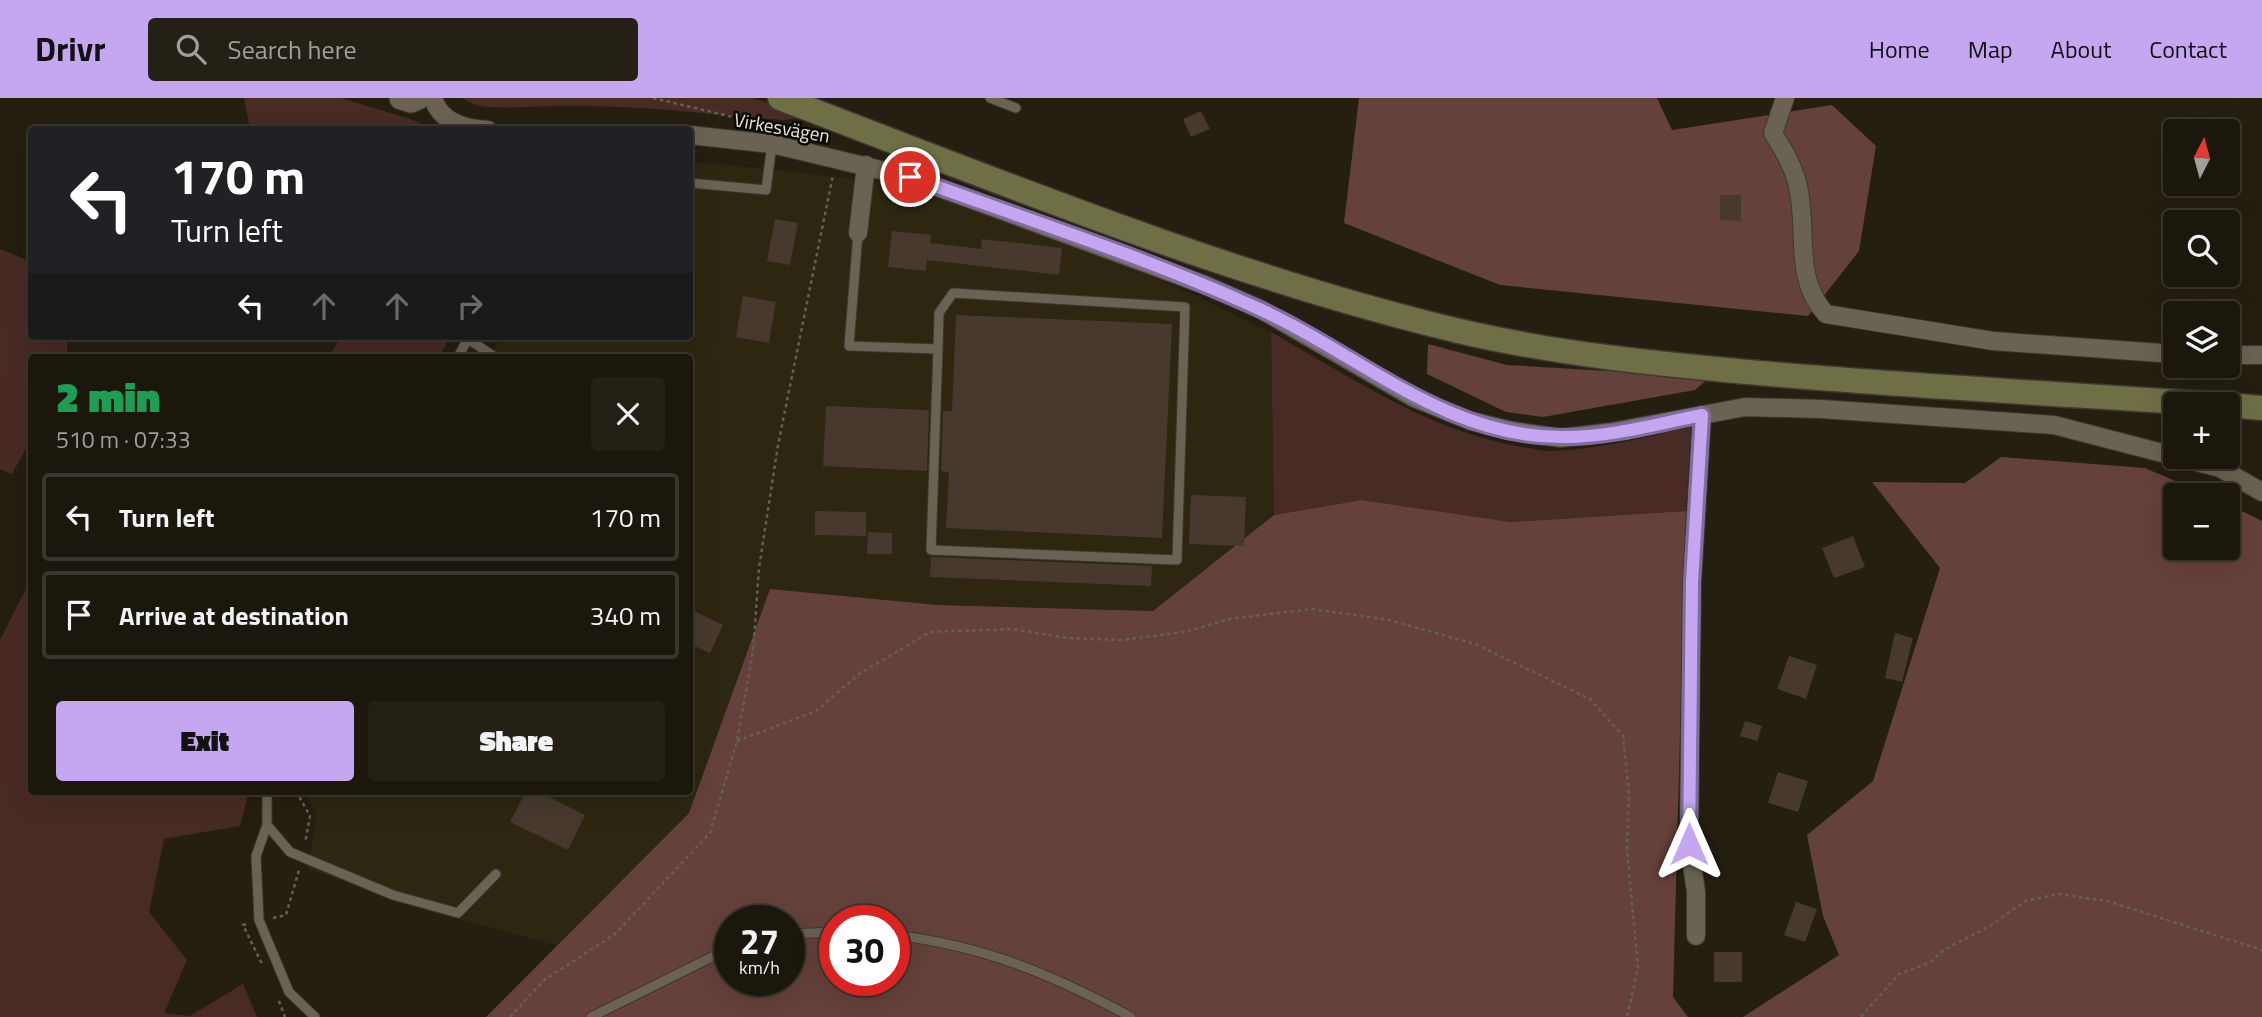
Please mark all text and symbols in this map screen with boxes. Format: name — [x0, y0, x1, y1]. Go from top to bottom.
search box — [148, 18, 638, 81]
text: Drivr — [35, 24, 106, 74]
icon: search — [172, 30, 210, 68]
text: Search here — [228, 30, 357, 69]
text: Home — [1869, 31, 1930, 67]
text: Map — [1968, 31, 2013, 67]
text: About — [2051, 31, 2111, 67]
text: Contact — [2149, 31, 2227, 67]
street label: Virkesvägen — [732, 104, 832, 150]
north arrow — [2163, 119, 2240, 196]
map controls — [2163, 119, 2240, 560]
text: 170 m — [171, 138, 305, 213]
pin — [880, 147, 940, 207]
icon: left — [56, 154, 147, 245]
icon: arrive — [891, 158, 929, 196]
text: Turn left — [171, 206, 283, 254]
button: search — [2163, 210, 2240, 287]
icon: left — [232, 287, 270, 325]
icon: ahead — [305, 287, 343, 325]
icon: ahead — [378, 287, 416, 325]
icon: right — [451, 287, 489, 325]
button: layers — [2163, 301, 2240, 378]
text: 2 min — [56, 364, 160, 428]
button: close — [591, 377, 665, 451]
button: + — [2163, 392, 2240, 469]
text: 510 m · 07:33 — [56, 422, 191, 457]
button: − — [2163, 483, 2240, 560]
icon: left — [60, 498, 98, 536]
text: Turn left — [119, 498, 214, 537]
text: 170 m — [590, 498, 661, 537]
icon: arrive — [60, 596, 98, 634]
text: Arrive at destination — [119, 596, 349, 635]
text: 340 m — [590, 596, 661, 635]
button: Exit — [56, 701, 354, 781]
button: Share — [368, 701, 665, 781]
position arrow — [1652, 807, 1726, 881]
speed limit sign: 30 — [819, 905, 910, 996]
text: 27 — [740, 914, 779, 968]
text: km/h — [739, 954, 780, 981]

